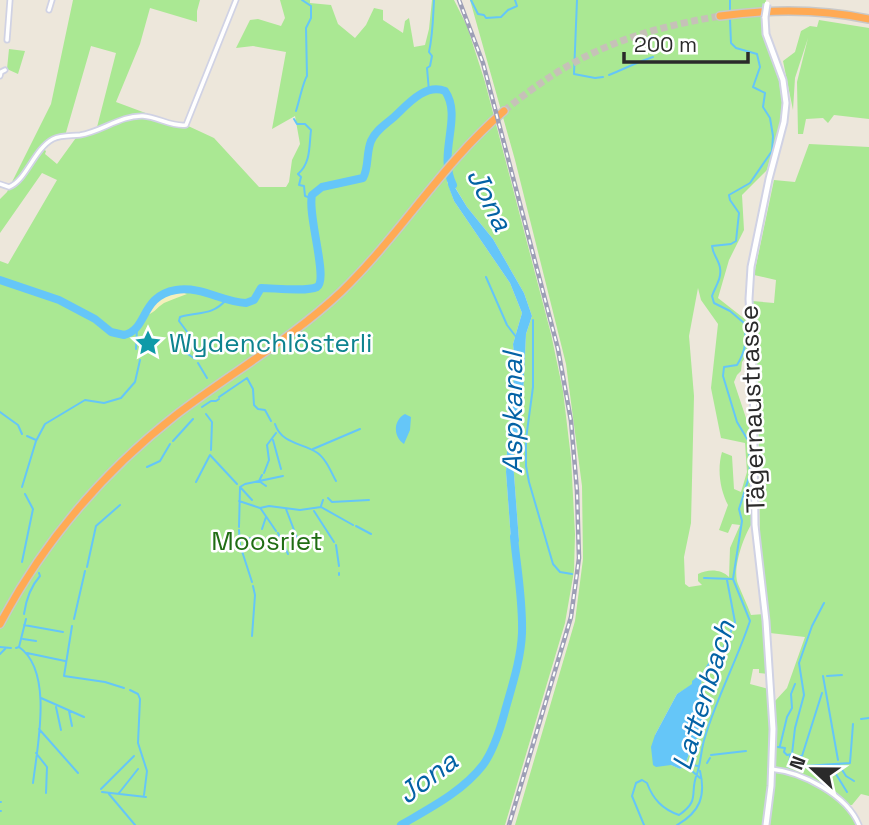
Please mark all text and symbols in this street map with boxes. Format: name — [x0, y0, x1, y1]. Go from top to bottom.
scale bar — [624, 21, 748, 65]
text: 200 m — [634, 31, 697, 58]
water label: Jona — [459, 161, 522, 238]
street label: Tägernaustrasse — [731, 304, 773, 514]
place label: Wydenchlösterli — [169, 326, 372, 360]
place icon: Wydenchlösterli — [133, 328, 163, 358]
water label: Aspkanal — [494, 349, 530, 474]
park label: Moosriet — [211, 524, 323, 558]
water label: Lattenbach — [663, 615, 743, 774]
north arrow — [778, 734, 848, 804]
water label: Jona — [390, 742, 465, 811]
text: N — [784, 752, 812, 773]

